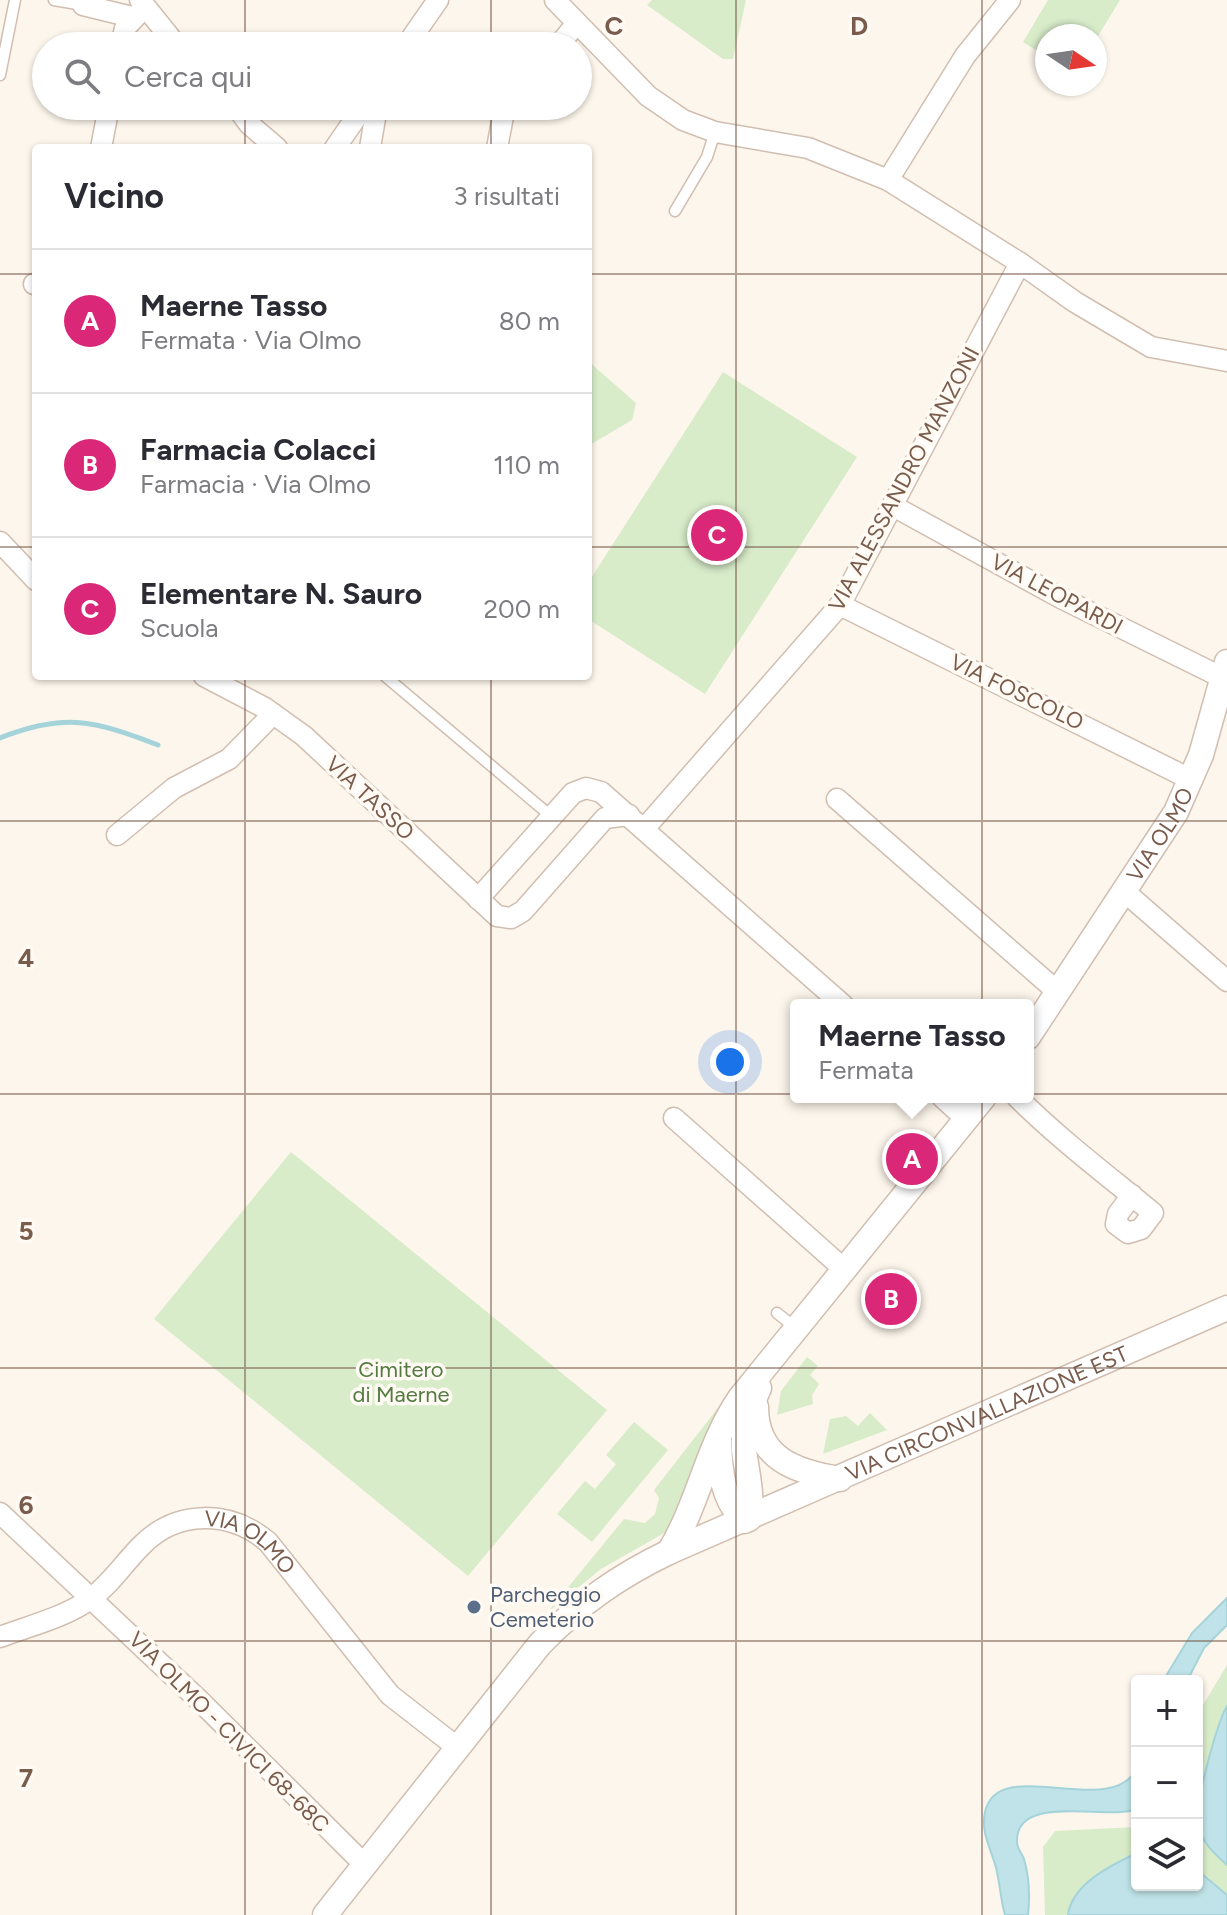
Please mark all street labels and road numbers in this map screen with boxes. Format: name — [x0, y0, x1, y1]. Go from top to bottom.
street label: VIA ALESSANDRO MANZONI — [823, 342, 985, 616]
street label: VIA LEOPARDI — [986, 548, 1128, 640]
street label: VIA FOSCOLO — [946, 648, 1088, 736]
street label: VIA TASSO — [320, 750, 420, 846]
street label: VIA OLMO — [1121, 783, 1199, 886]
street label: VIA CIRCONVALLAZIONE EST — [841, 1339, 1132, 1487]
street label: VIA OLMO — [204, 1504, 301, 1579]
street label: VIA OLMO - CIVICI 68-68C — [123, 1626, 335, 1838]

